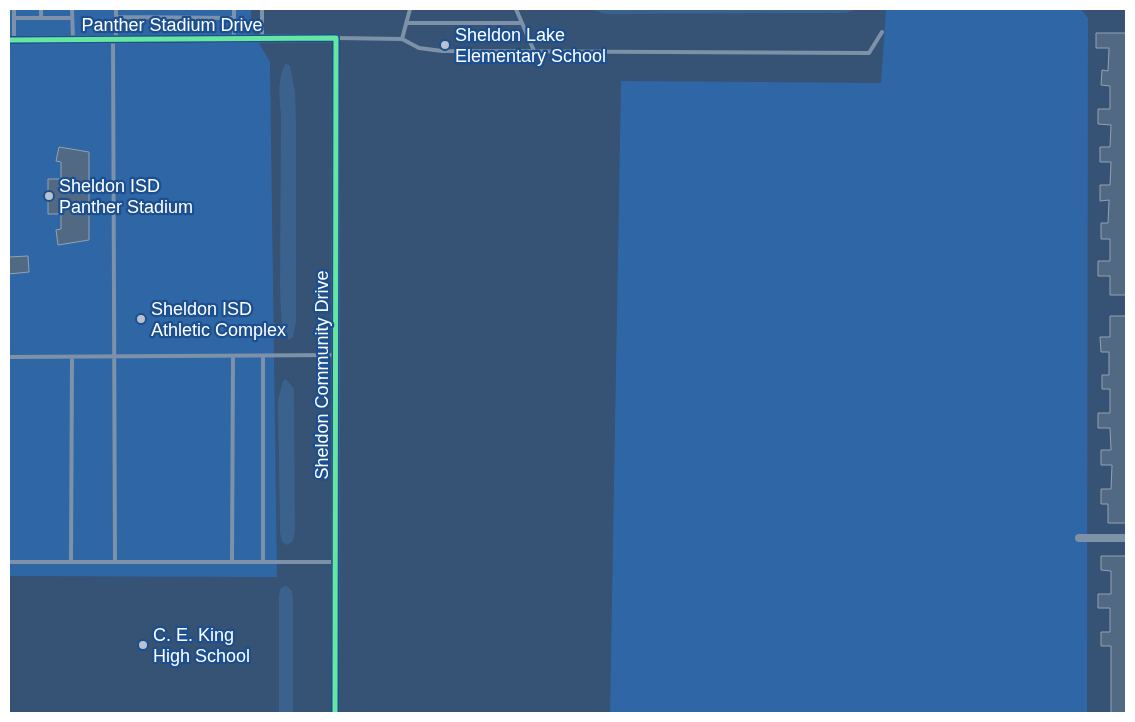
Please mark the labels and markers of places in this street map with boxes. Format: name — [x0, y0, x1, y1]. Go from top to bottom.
place label: Sheldon Lake Elementary School — [455, 25, 606, 66]
marker: Sheldon Lake Elementary School — [439, 39, 451, 51]
place label: Sheldon ISD Panther Stadium — [59, 176, 193, 217]
marker: Sheldon ISD Panther Stadium — [43, 190, 55, 202]
place label: Sheldon ISD Athletic Complex — [151, 299, 286, 340]
marker: Sheldon ISD Athletic Complex — [135, 313, 147, 325]
place label: C. E. King High School — [153, 625, 250, 666]
marker: C. E. King High School — [137, 639, 149, 651]

